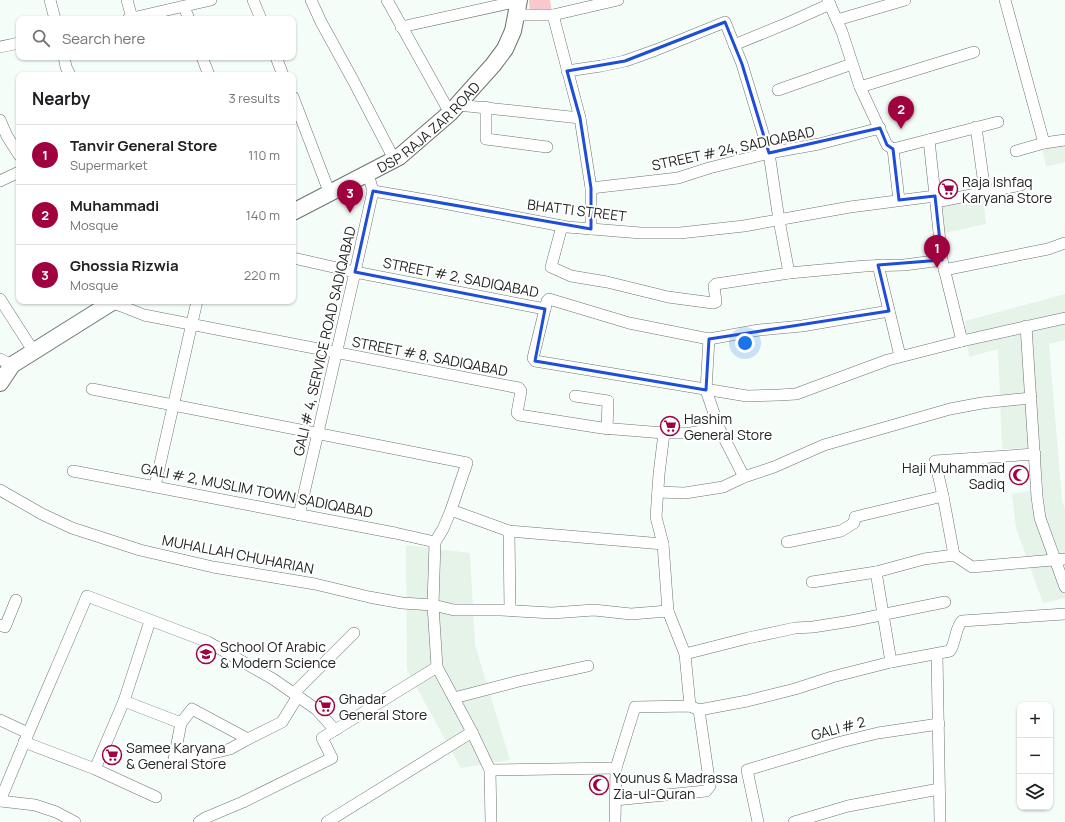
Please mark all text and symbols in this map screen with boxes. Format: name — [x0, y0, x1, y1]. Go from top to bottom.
search box — [16, 16, 296, 60]
icon: search — [30, 27, 52, 49]
text: Search here — [62, 28, 145, 49]
street label: DSP RAJA ZAR ROAD — [373, 77, 484, 176]
text: Nearby — [32, 87, 90, 110]
text: 3 results — [228, 89, 280, 107]
pin: 2 — [888, 96, 914, 129]
street label: STREET # 24, SADIQABAD — [650, 121, 816, 175]
text: Tanvir General Store — [70, 135, 217, 156]
text: 1 — [42, 146, 48, 164]
text: 110 m — [248, 146, 280, 164]
text: Supermarket — [70, 156, 148, 174]
place label: Raja Ishfaq Karyana Store — [962, 172, 1052, 207]
supermarket icon: Raja Ishfaq Karyana Store — [937, 178, 959, 200]
pin: 3 — [337, 180, 363, 213]
street label: BHATTI STREET — [526, 194, 628, 226]
text: Muhammadi — [70, 195, 159, 216]
text: 2 — [41, 206, 49, 224]
text: 140 m — [246, 206, 280, 224]
text: Mosque — [70, 216, 118, 234]
street label: GALI # 4, SERVICE ROAD SADIQABAD — [288, 224, 360, 458]
pin: 1 — [924, 235, 950, 268]
street label: STREET # 2, SADIQABAD — [381, 253, 541, 301]
text: Ghossia Rizwia — [70, 255, 179, 276]
text: 3 — [41, 266, 49, 284]
text: 220 m — [244, 266, 280, 284]
text: Mosque — [70, 276, 118, 294]
street label: STREET # 8, SADIQABAD — [350, 332, 510, 380]
your location — [735, 333, 755, 353]
place label: Hashim General Store — [684, 409, 772, 444]
supermarket icon: Hashim General Store — [659, 415, 681, 437]
street label: GALI # 2, MUSLIM TOWN SADIQABAD — [139, 458, 375, 522]
place label: Haji Muhammad Sadiq — [902, 458, 1005, 493]
mosque icon: Haji Muhammad Sadiq — [1008, 464, 1030, 486]
street label: MUHALLAH CHUHARIAN — [161, 530, 315, 578]
place label: School Of Arabic & Modern Science — [220, 637, 336, 672]
school or university icon: School Of Arabic & Modern Science — [195, 643, 217, 665]
place label: Ghadar General Store — [339, 689, 427, 724]
supermarket icon: Ghadar General Store — [314, 695, 336, 717]
map controls — [1017, 702, 1053, 810]
button: + — [1017, 702, 1053, 738]
street label: GALI # 2 — [809, 712, 867, 744]
place label: Samee Karyana & General Store — [126, 738, 226, 773]
button: − — [1017, 738, 1053, 774]
supermarket icon: Samee Karyana & General Store — [101, 744, 123, 766]
place label: Younus & Madrassa Zia-ul-Quran — [613, 768, 738, 803]
mosque icon: Younus & Madrassa Zia-ul-Quran — [588, 774, 610, 796]
button: layers — [1017, 774, 1053, 810]

